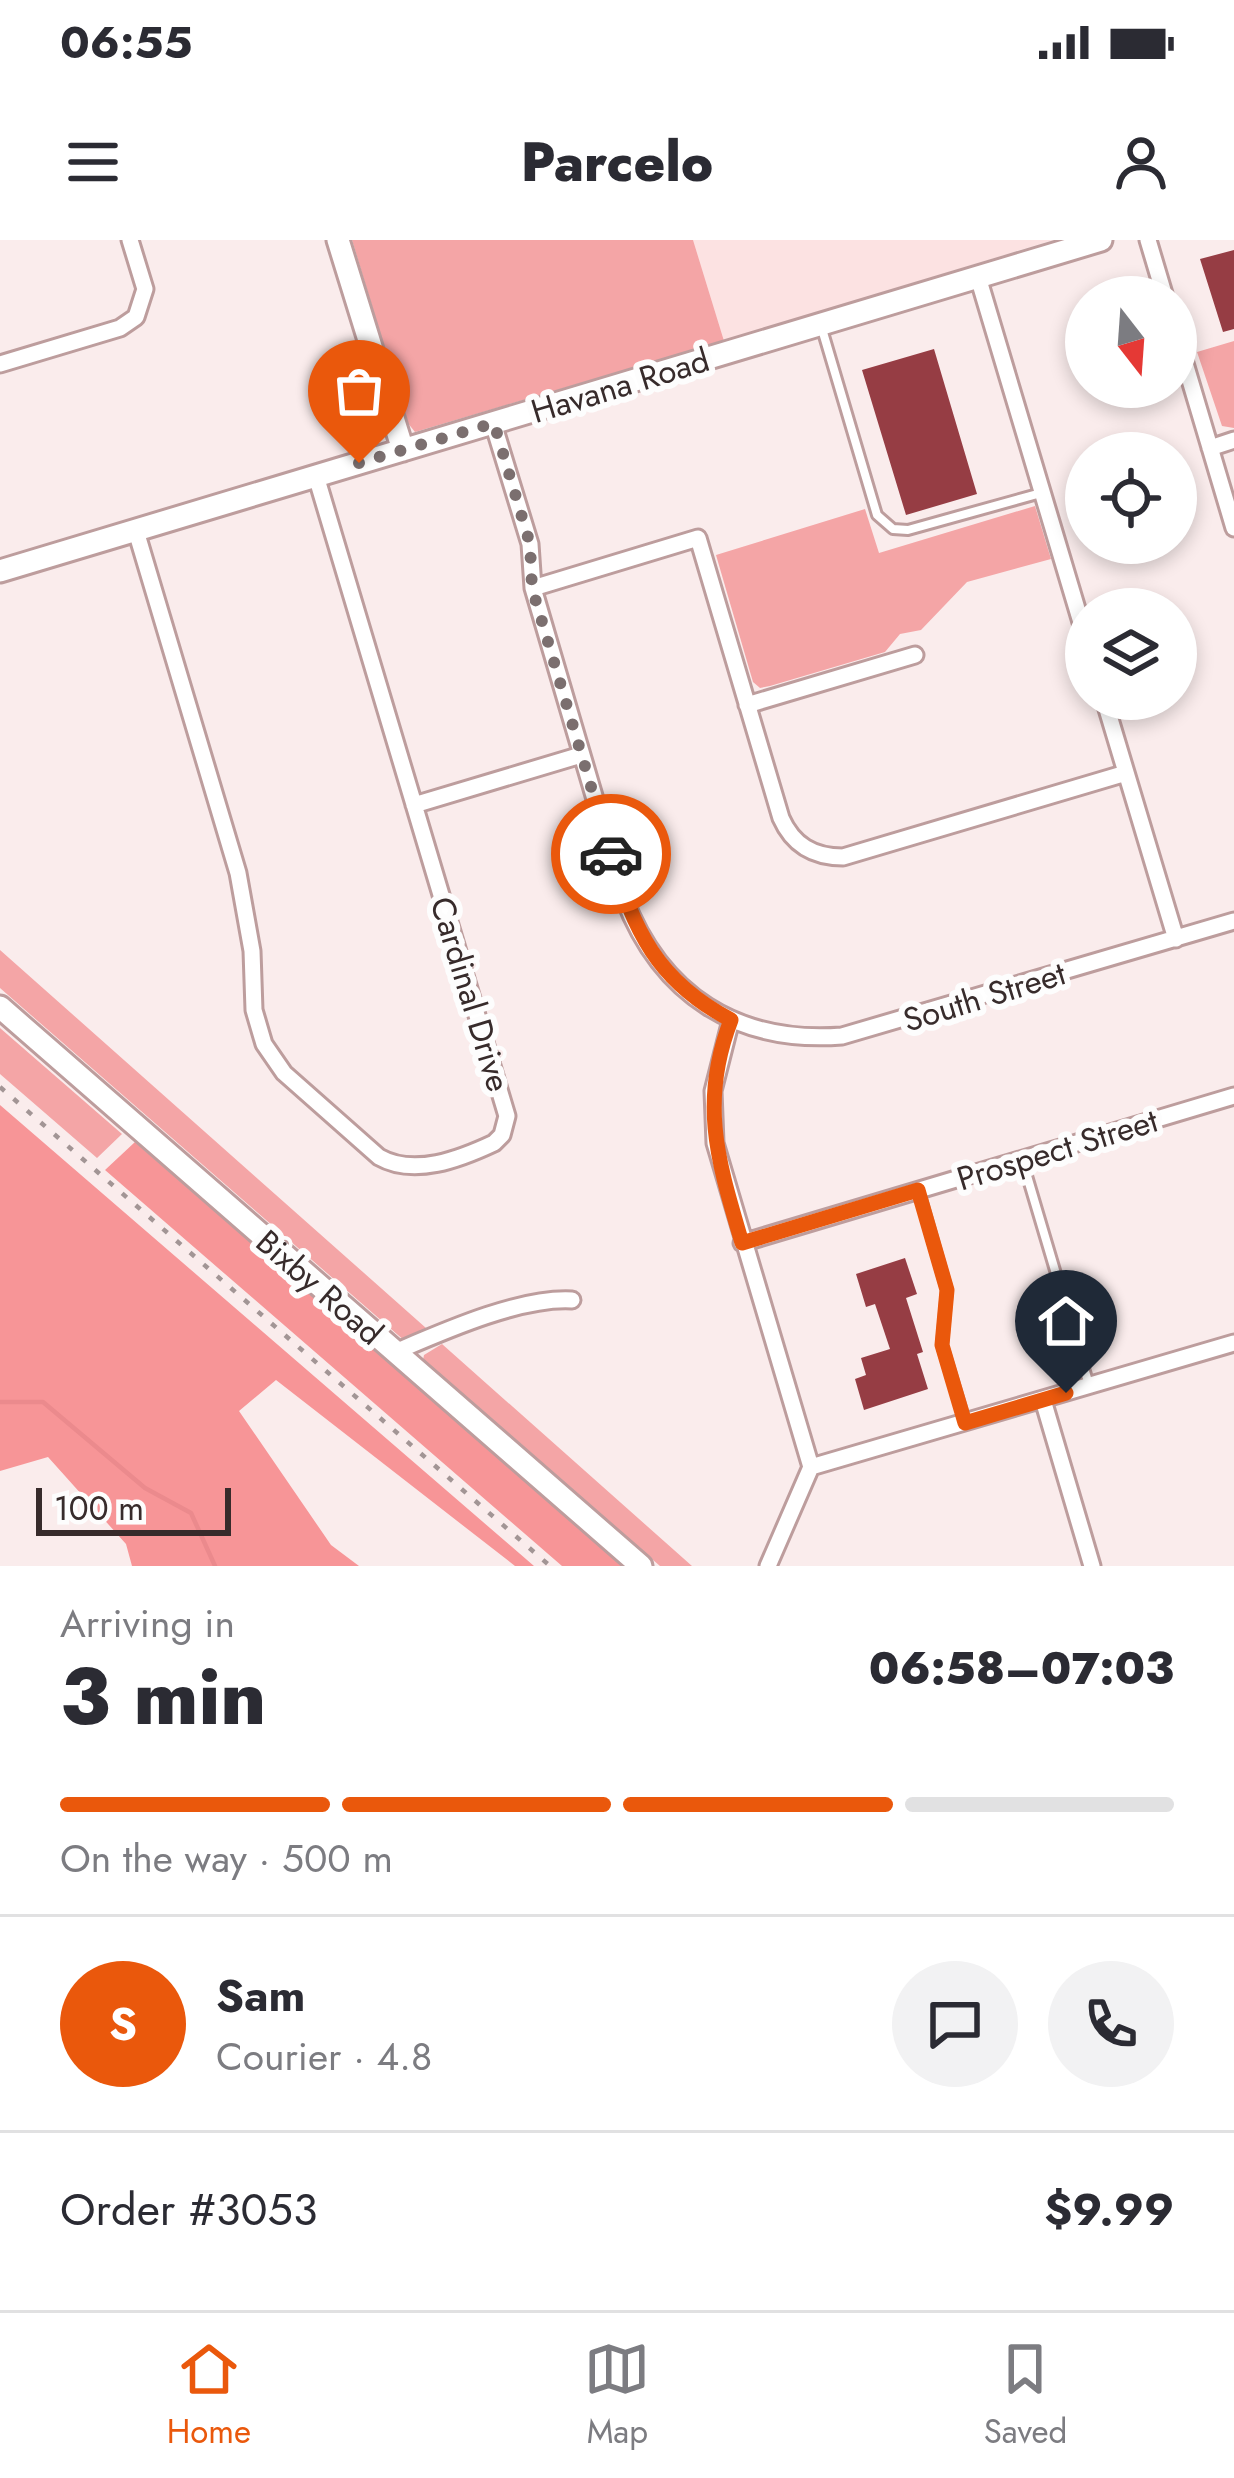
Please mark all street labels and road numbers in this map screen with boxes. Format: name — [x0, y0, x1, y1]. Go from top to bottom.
street label: Havana Road — [525, 336, 715, 435]
street label: Cardinal Drive — [419, 891, 522, 1097]
street label: South Street — [897, 950, 1071, 1043]
street label: Prospect Street — [951, 1097, 1163, 1202]
street label: Bixby Road — [246, 1219, 393, 1356]

